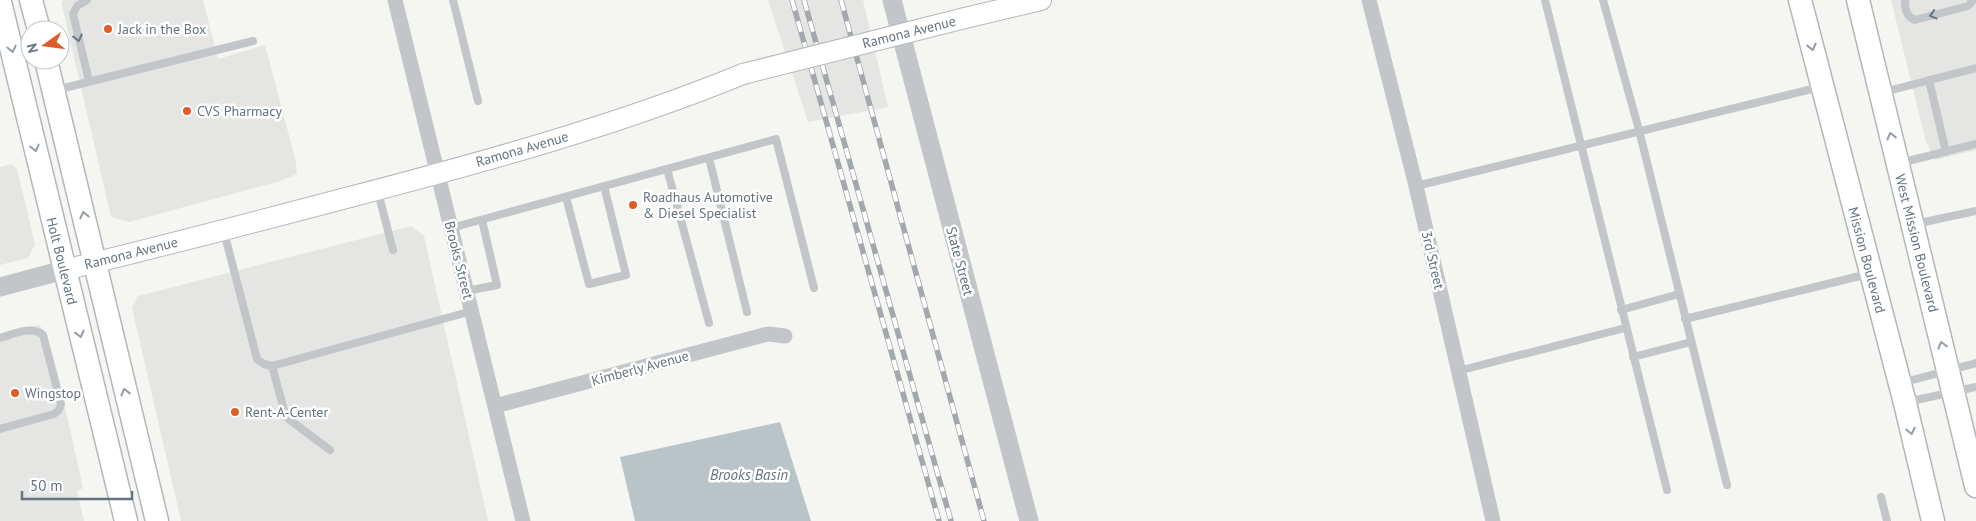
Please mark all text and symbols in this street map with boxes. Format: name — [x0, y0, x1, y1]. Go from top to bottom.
one-way arrow — [1930, 10, 1938, 20]
street label: Ramona Avenue — [860, 12, 958, 52]
north arrow — [20, 20, 70, 70]
place label: Jack in the Box — [117, 20, 206, 38]
marker: Jack in the Box — [102, 23, 114, 35]
one-way arrow — [73, 33, 83, 41]
text: N — [23, 42, 42, 55]
one-way arrow — [1806, 43, 1816, 51]
one-way arrow — [6, 44, 16, 52]
place label: CVS Pharmacy — [197, 102, 282, 120]
marker: CVS Pharmacy — [181, 105, 193, 117]
street label: Ramona Avenue — [474, 127, 570, 171]
one-way arrow — [1887, 133, 1897, 141]
one-way arrow — [29, 144, 40, 153]
street label: West Mission Boulevard — [1891, 172, 1943, 314]
place label: Roadhaus Automotive & Diesel Specialist — [643, 188, 773, 222]
marker: Roadhaus Automotive & Diesel Specialist — [627, 199, 639, 211]
street label: Mission Boulevard — [1844, 205, 1890, 315]
one-way arrow — [79, 211, 90, 220]
street label: Holt Boulevard — [42, 215, 82, 307]
street label: Brooks Street — [441, 219, 477, 301]
street label: State Street — [942, 225, 978, 298]
street label: 3rd Street — [1418, 229, 1449, 291]
street label: Ramona Avenue — [82, 233, 180, 273]
one-way arrow — [74, 330, 85, 339]
one-way arrow — [1937, 341, 1948, 350]
street label: Kimberly Avenue — [589, 346, 691, 390]
place label: Wingstop — [25, 384, 81, 402]
marker: Wingstop — [9, 387, 21, 399]
one-way arrow — [120, 388, 131, 397]
place label: Rent-A-Center — [245, 403, 328, 421]
marker: Rent-A-Center — [229, 406, 241, 418]
one-way arrow — [1905, 426, 1916, 435]
water label: Brooks Basin — [710, 465, 788, 484]
scale bar — [22, 468, 132, 500]
text: 50 m — [30, 476, 63, 495]

